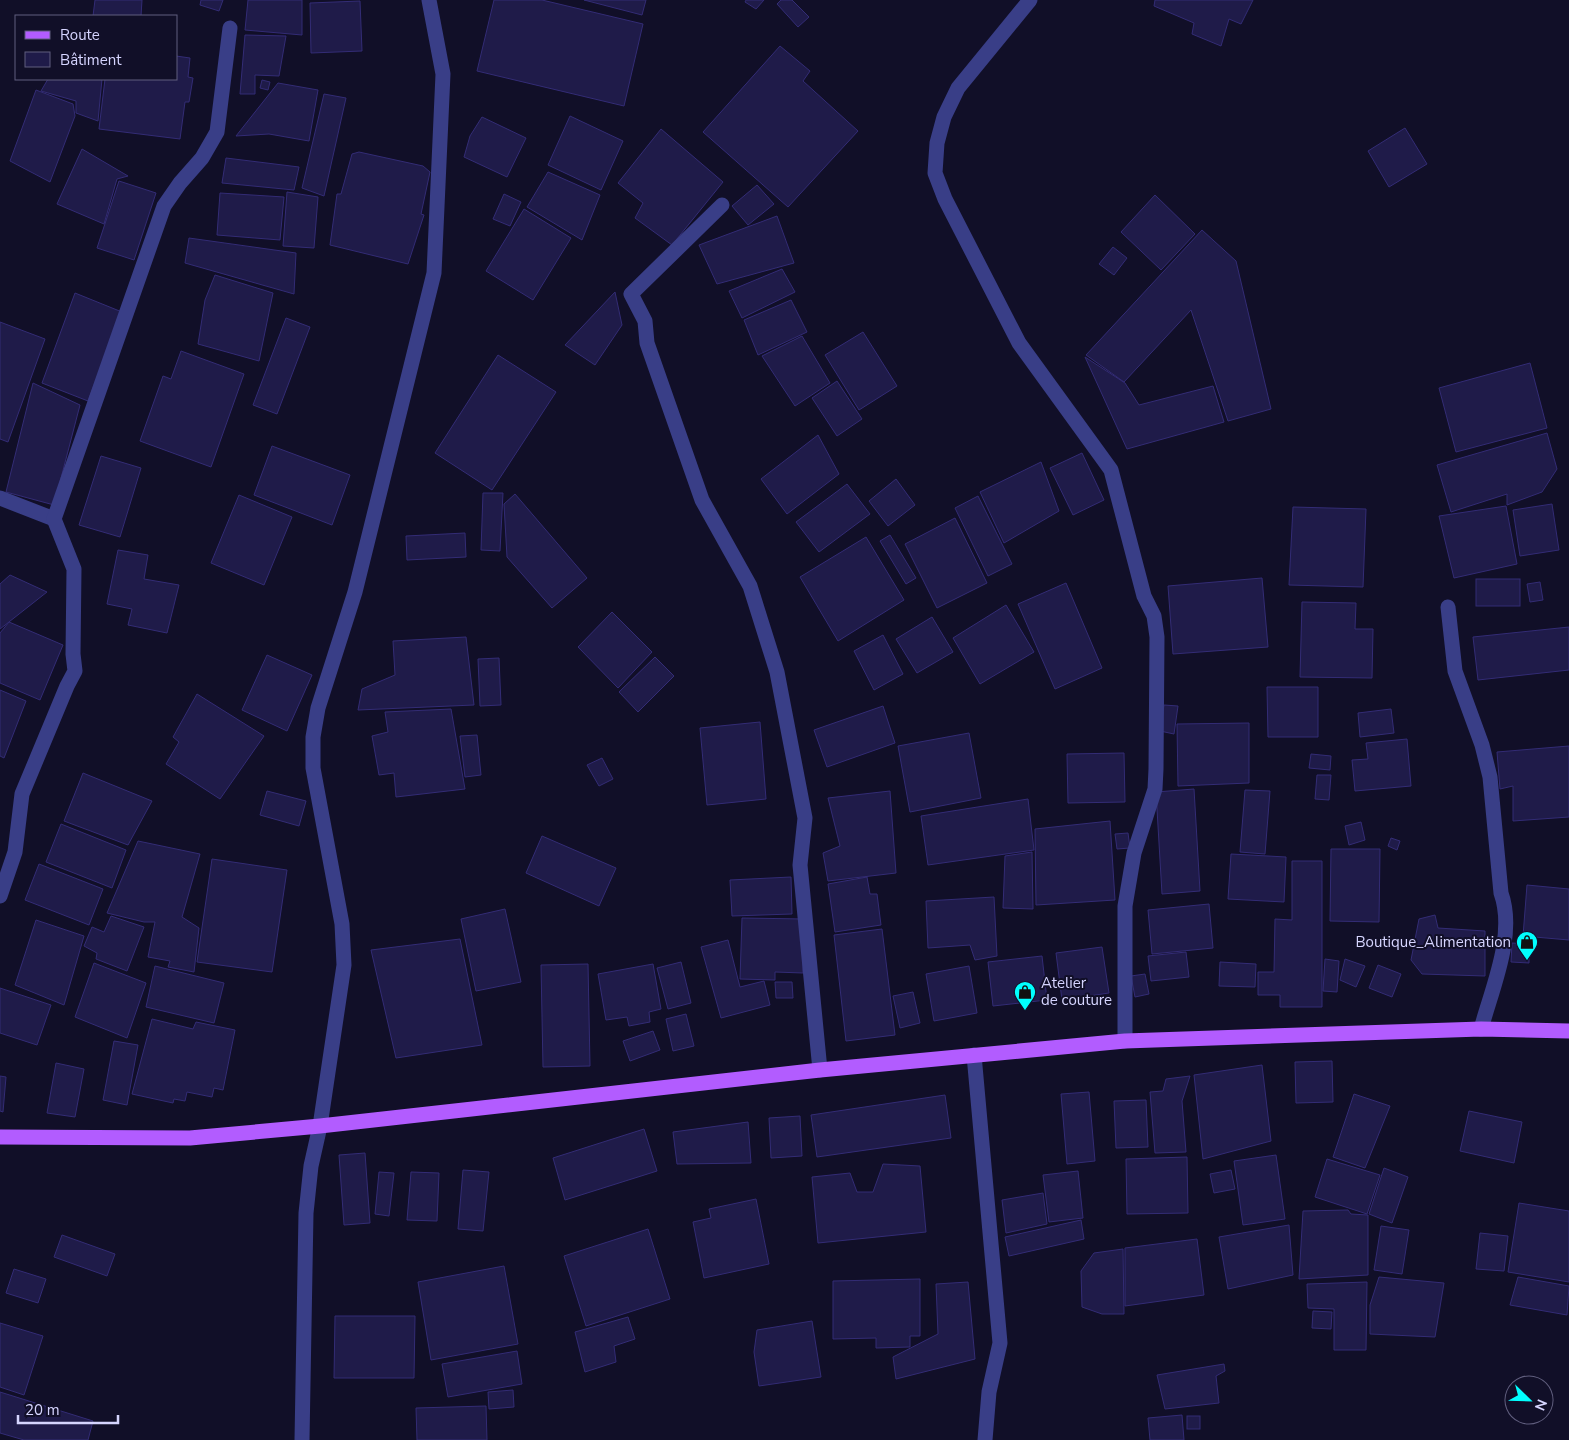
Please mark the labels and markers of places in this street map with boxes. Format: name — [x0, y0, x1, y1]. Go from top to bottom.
shop icon: Boutique_Alimentation — [1515, 930, 1539, 961]
place label: Boutique_Alimentation — [1355, 932, 1511, 952]
place label: Atelier de couture — [1041, 973, 1112, 1010]
shop icon: Atelier de couture — [1013, 980, 1037, 1011]

